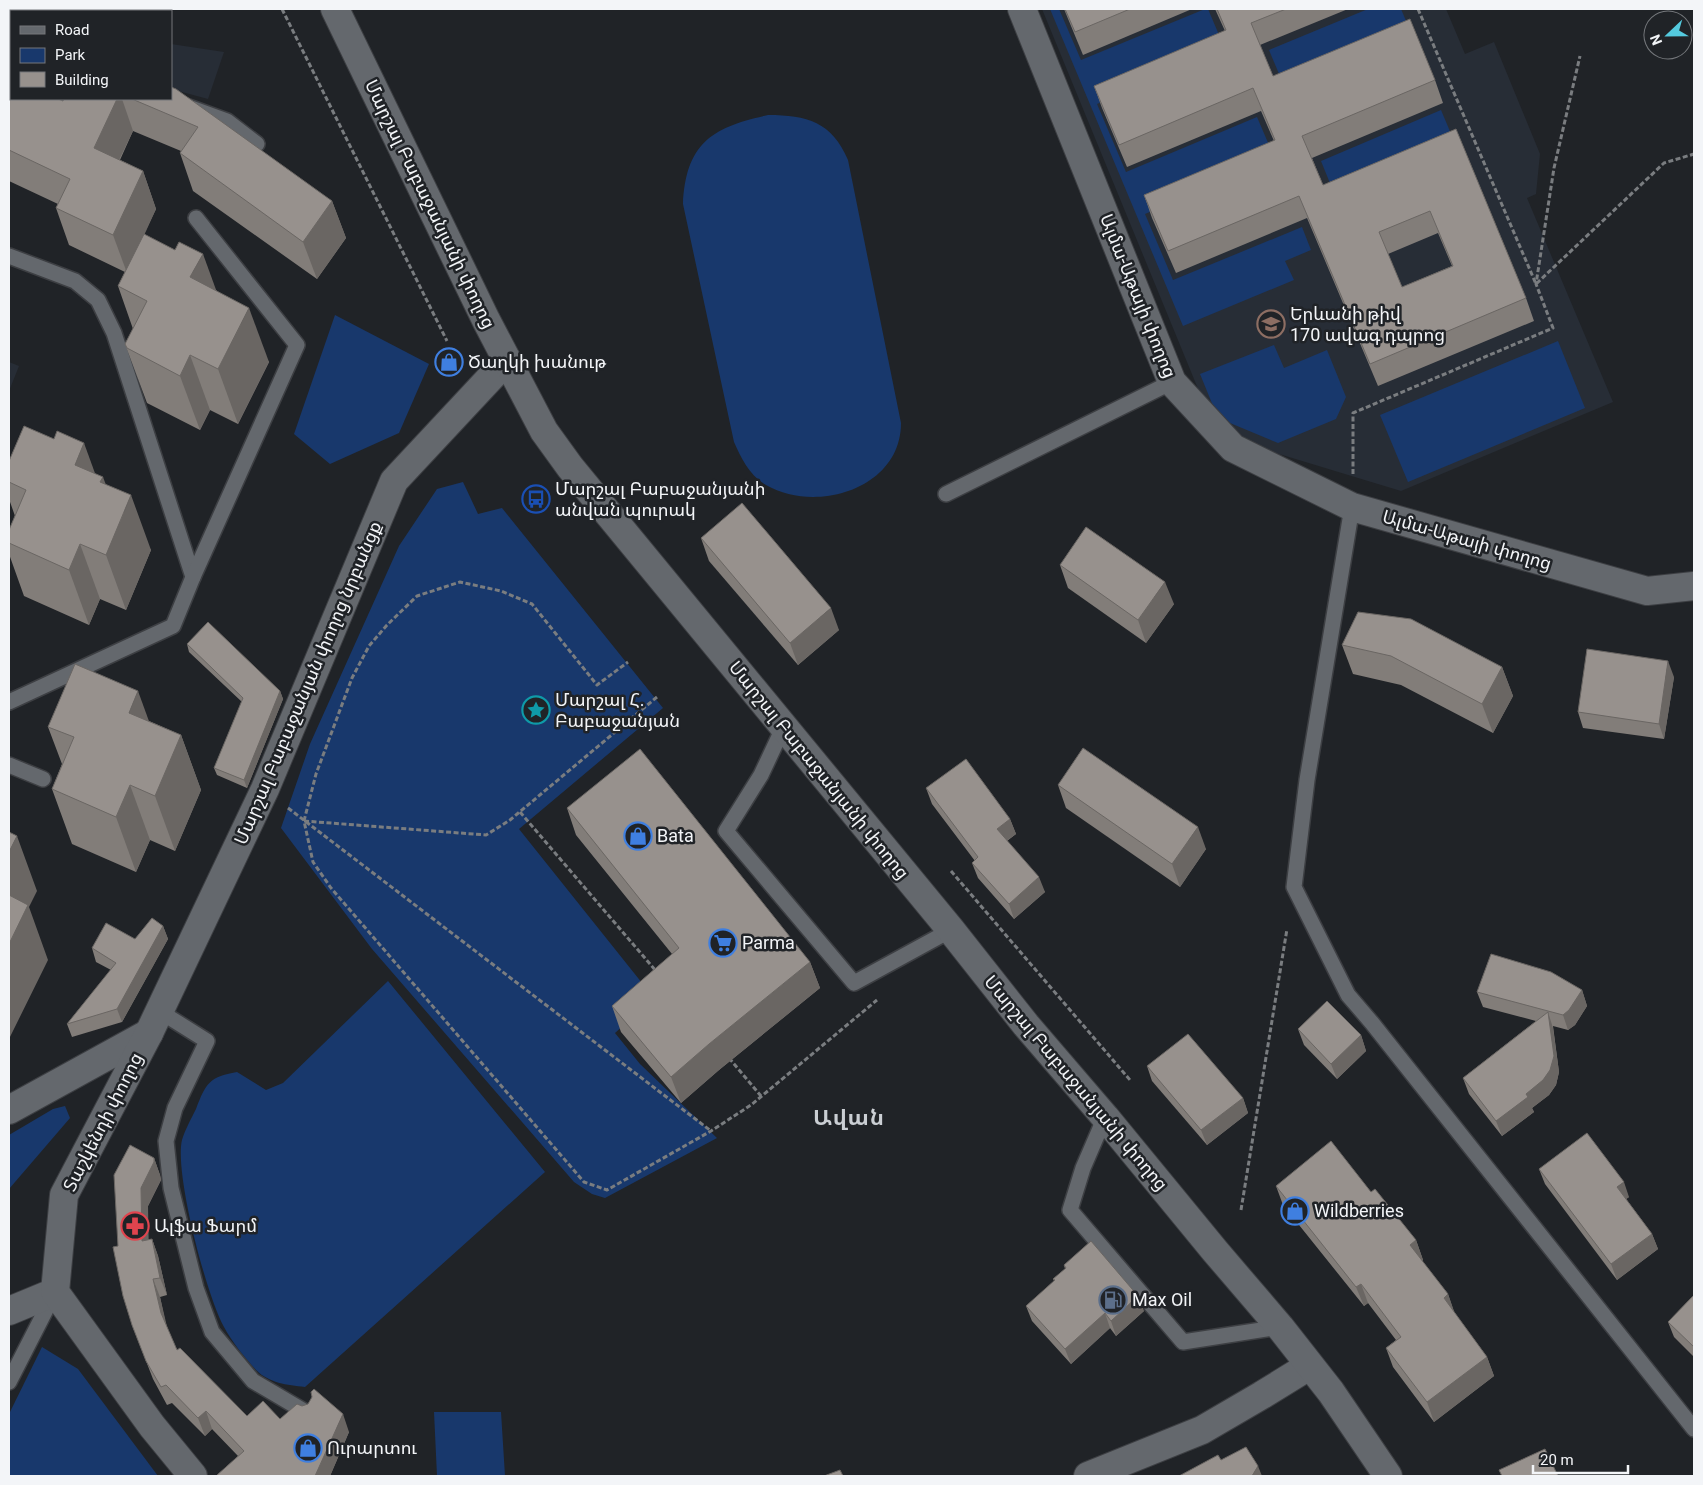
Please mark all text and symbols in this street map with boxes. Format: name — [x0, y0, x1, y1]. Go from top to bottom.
legend — [10, 10, 172, 100]
north arrow — [1643, 10, 1693, 60]
text: Road — [55, 21, 89, 39]
text: N — [1647, 32, 1665, 47]
text: Park — [55, 46, 86, 64]
text: Building — [55, 71, 109, 89]
street label: Մարշալ Բաբաջանյանի փողոց — [361, 76, 500, 332]
street label: Ալմա-Աթայի փողոց — [1096, 211, 1181, 381]
place label: Երևանի թիվ 170 ավագ դպրոց — [1290, 303, 1445, 345]
school or university icon: Երևանի թիվ 170 ավագ դպրոց — [1256, 309, 1286, 339]
shop icon: Ծաղկի խանութ — [434, 347, 464, 377]
place label: Ծաղկի խանութ — [468, 351, 607, 372]
place label: Մարշալ Բաբաջանյանի անվան պուրակ — [555, 478, 765, 520]
bus stop icon: Մարշալ Բաբաջանյանի անվան պուրակ — [521, 484, 551, 514]
street label: Ալմա-Աթայի փողոց — [1380, 505, 1554, 574]
street label: Մարշալ Բաբաջանյան փողոց նրբանցք — [230, 518, 385, 848]
street label: Մարշալ Բաբաջանյանի փողոց — [725, 657, 914, 883]
place label: Մարշալ Հ. Բաբաջանյան — [555, 689, 680, 731]
place icon: Մարշալ Հ. Բաբաջանյան — [521, 695, 551, 725]
shop icon: Bata — [623, 821, 653, 851]
place label: Bata — [657, 825, 694, 846]
supermarket icon: Parma — [708, 928, 738, 958]
place label: Parma — [742, 932, 795, 953]
street label: Մարշալ Բաբաջանյանի փողոց — [980, 971, 1173, 1194]
street label: Տաշկենդի փողոց — [59, 1049, 147, 1195]
district label: Ավան — [813, 1105, 885, 1130]
shop icon: Wildberries — [1280, 1196, 1310, 1226]
place label: Wildberries — [1314, 1200, 1404, 1221]
pharmacy icon: Ալֆա Ֆարմ — [120, 1211, 150, 1241]
place label: Ալֆա Ֆարմ — [154, 1215, 257, 1236]
fuel station icon: Max Oil — [1098, 1285, 1128, 1315]
place label: Max Oil — [1132, 1289, 1192, 1310]
shop icon: Ուրարտու — [293, 1433, 323, 1463]
place label: Ուրարտու — [327, 1437, 417, 1458]
scale bar — [1533, 1442, 1628, 1474]
text: 20 m — [1540, 1451, 1574, 1469]

